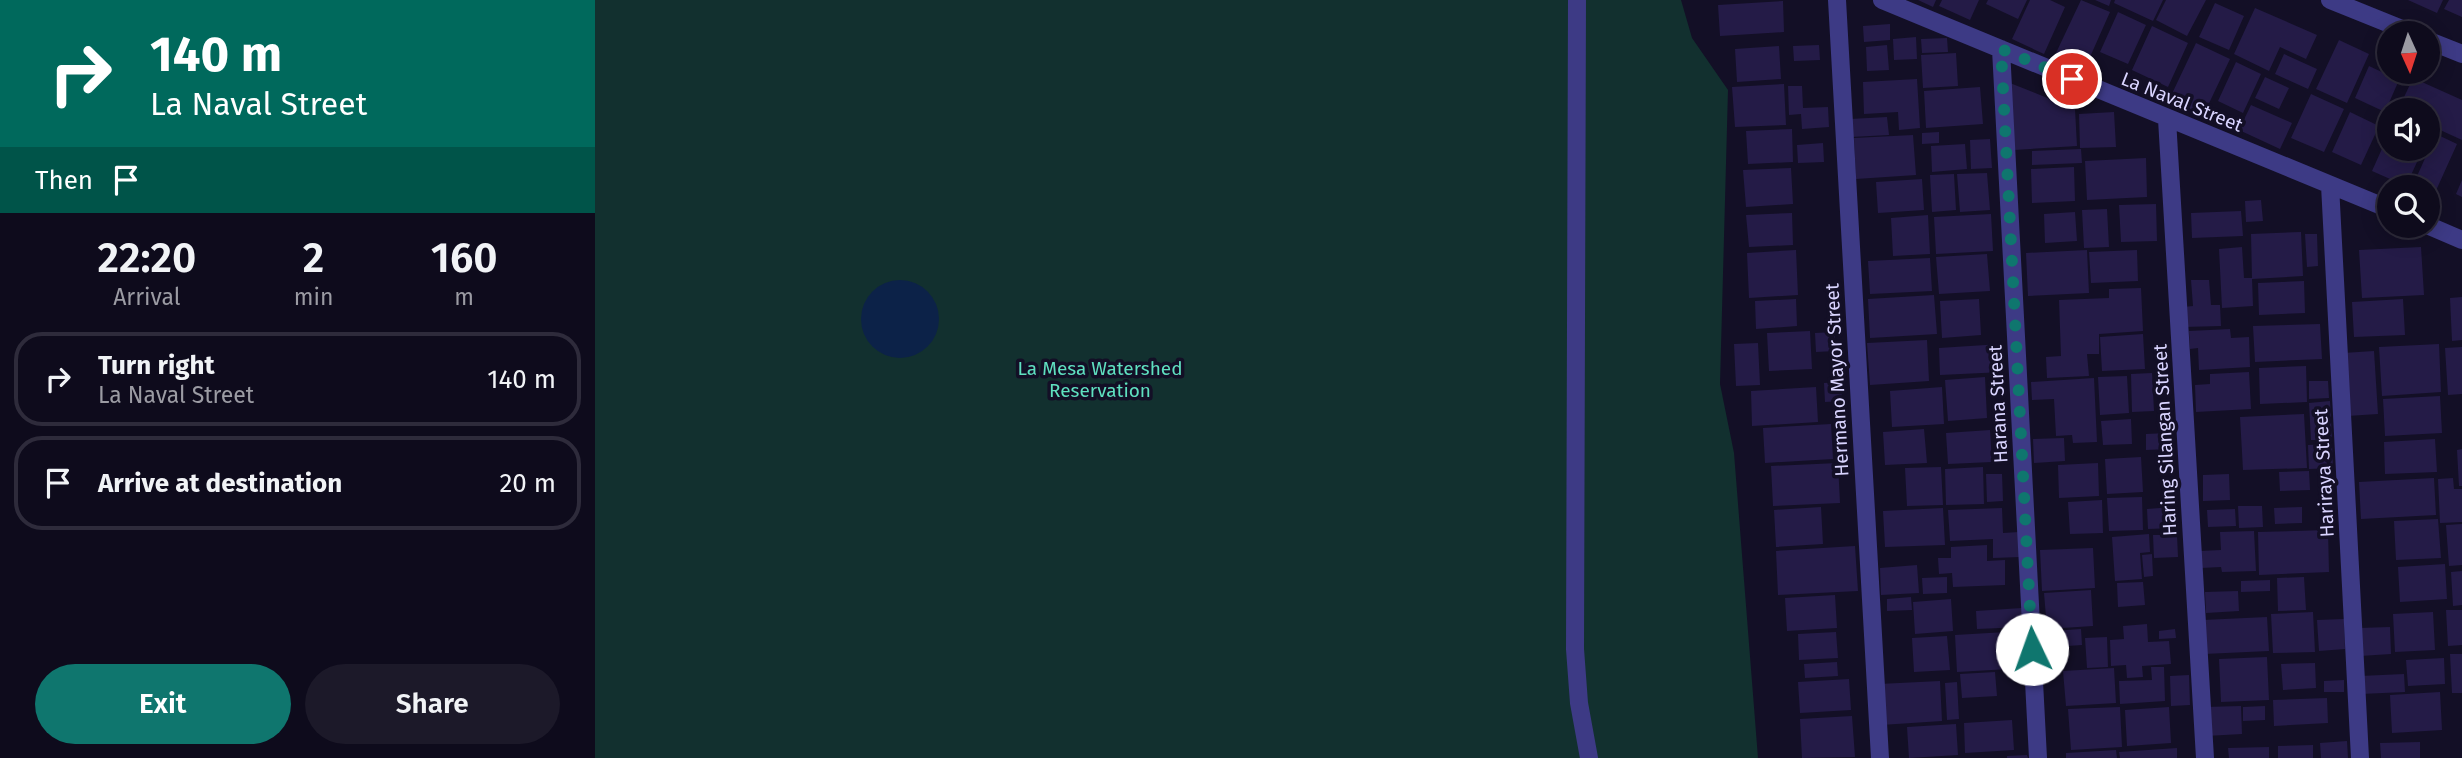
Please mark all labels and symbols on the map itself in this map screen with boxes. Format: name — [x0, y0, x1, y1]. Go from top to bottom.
north arrow — [2377, 21, 2439, 84]
pin — [2042, 49, 2102, 109]
street label: La Naval Street — [2118, 67, 2246, 137]
street label: Hermano Mayor Street — [1820, 283, 1854, 477]
street label: Haring Silangan Street — [2148, 343, 2182, 537]
street label: Harana Street — [1983, 344, 2013, 464]
park label: La Mesa Watershed Reservation — [1018, 357, 1183, 402]
street label: Hariraya Street — [2309, 408, 2339, 538]
position arrow — [1995, 612, 2069, 686]

